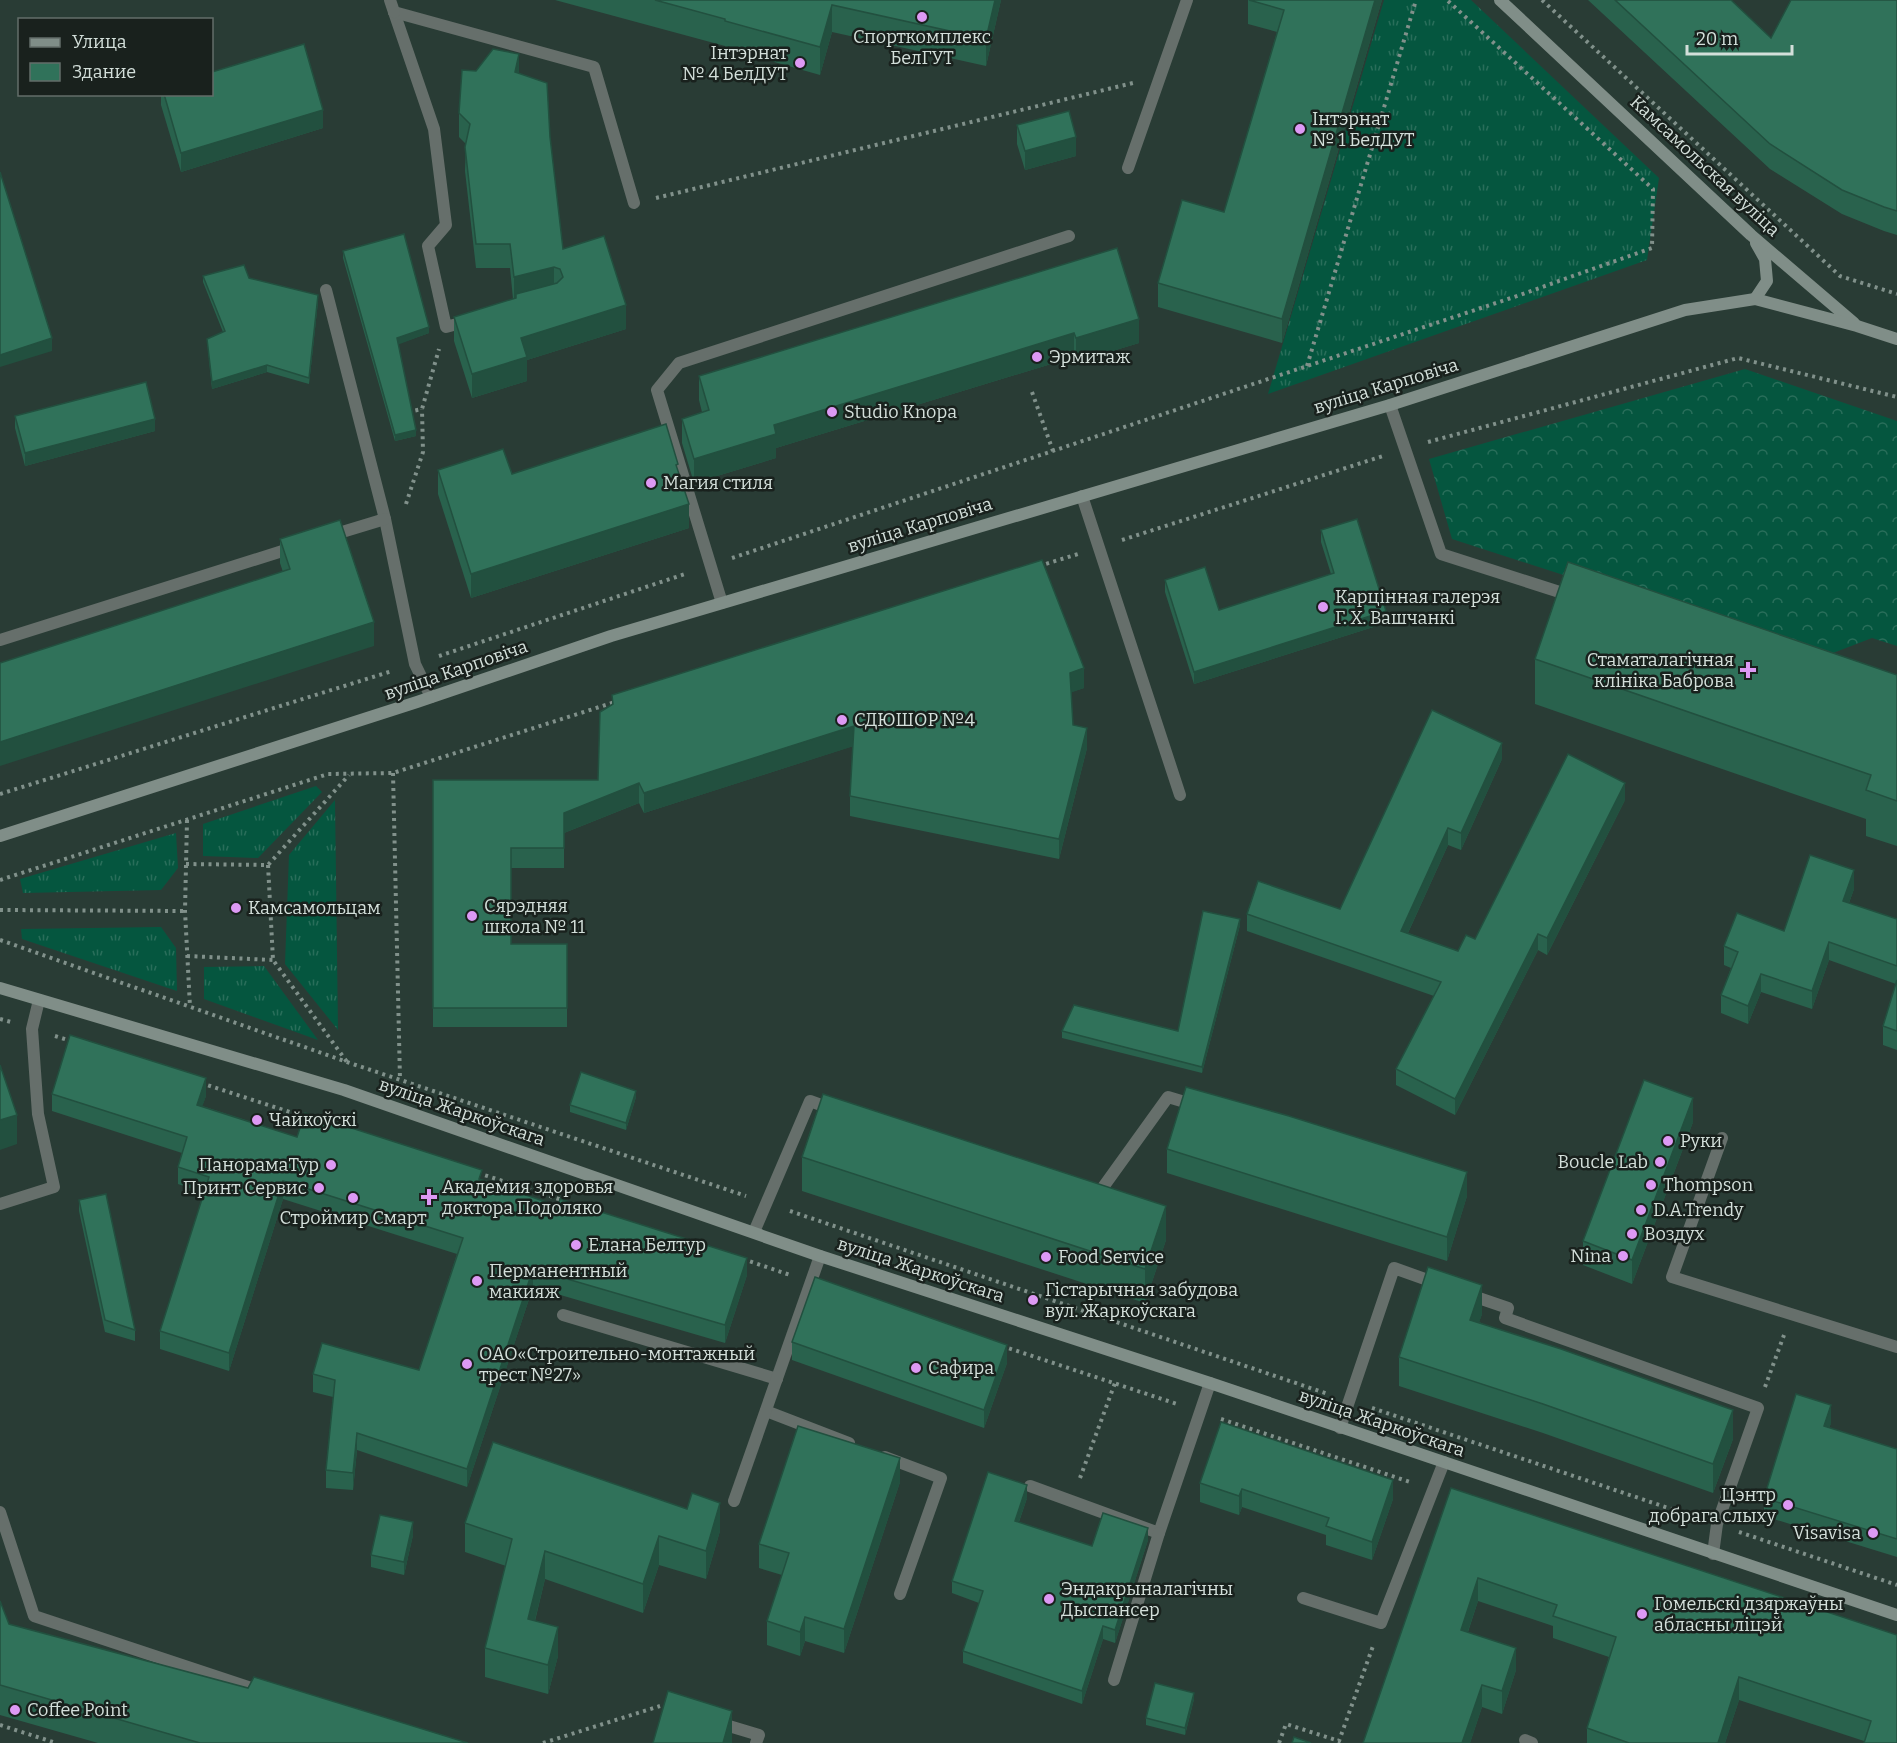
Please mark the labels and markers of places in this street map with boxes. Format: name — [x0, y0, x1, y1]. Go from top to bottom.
marker: Спорткомплекс БелГУТ — [915, 10, 929, 24]
place label: Спорткомплекс БелГУТ — [853, 26, 991, 69]
place label: Інтэрнат № 4 БелДУТ — [682, 42, 788, 85]
marker: Інтэрнат № 4 БелДУТ — [793, 56, 807, 70]
place label: Інтэрнат № 1 БелДУТ — [1312, 108, 1415, 151]
marker: Інтэрнат № 1 БелДУТ — [1293, 122, 1307, 136]
place label: Эрмитаж — [1049, 346, 1130, 368]
marker: Эрмитаж — [1030, 350, 1044, 364]
place label: Studio Knopa — [844, 401, 957, 423]
marker: Studio Knopa — [825, 405, 839, 419]
place label: Магия стиля — [663, 472, 773, 494]
marker: Магия стиля — [644, 476, 658, 490]
place label: Карцінная галерэя Г. Х. Вашчанкі — [1335, 586, 1500, 629]
marker: Карцінная галерэя Г. Х. Вашчанкі — [1316, 600, 1330, 614]
place label: Стаматалагічная клініка Баброва — [1587, 649, 1734, 692]
marker: Стаматалагічная клініка Баброва — [1739, 661, 1757, 679]
place label: СДЮШОР №4 — [854, 709, 975, 731]
marker: СДЮШОР №4 — [835, 713, 849, 727]
place label: Сярэдняя школа № 11 — [484, 895, 586, 938]
place label: Камсамольцам — [248, 897, 381, 919]
marker: Камсамольцам — [229, 901, 243, 915]
marker: Сярэдняя школа № 11 — [465, 909, 479, 923]
place label: Чайкоўскі — [269, 1109, 357, 1131]
marker: Чайкоўскі — [250, 1113, 264, 1127]
place label: Руки — [1680, 1130, 1722, 1152]
marker: Руки — [1661, 1134, 1675, 1148]
place label: Boucle Lab — [1558, 1151, 1648, 1173]
place label: ПанорамаТур — [199, 1154, 319, 1176]
marker: Boucle Lab — [1653, 1155, 1667, 1169]
marker: ПанорамаТур — [324, 1158, 338, 1172]
place label: Thompson — [1663, 1174, 1754, 1196]
place label: Академия здоровья доктора Подоляко — [442, 1176, 613, 1219]
place label: Принт Сервис — [183, 1177, 307, 1199]
marker: Thompson — [1644, 1178, 1658, 1192]
marker: Принт Сервис — [312, 1181, 326, 1195]
marker: Академия здоровья доктора Подоляко — [420, 1188, 438, 1206]
marker: Строймир Смарт — [346, 1191, 360, 1205]
place label: D.A.Trendy — [1653, 1199, 1744, 1221]
marker: D.A.Trendy — [1634, 1203, 1648, 1217]
place label: Строймир Смарт — [280, 1207, 426, 1229]
place label: Воздух — [1644, 1223, 1704, 1245]
marker: Воздух — [1625, 1227, 1639, 1241]
place label: Елана Белтур — [588, 1234, 706, 1256]
marker: Елана Белтур — [569, 1238, 583, 1252]
place label: Nina — [1570, 1245, 1611, 1267]
place label: Food Service — [1058, 1246, 1164, 1268]
marker: Nina — [1616, 1249, 1630, 1263]
marker: Food Service — [1039, 1250, 1053, 1264]
place label: Перманентный макияж — [489, 1260, 628, 1303]
marker: Перманентный макияж — [470, 1274, 484, 1288]
place label: Гістарычная забудова вул. Жаркоўскага — [1045, 1279, 1238, 1322]
marker: Гістарычная забудова вул. Жаркоўскага — [1026, 1293, 1040, 1307]
place label: ОАО«Строительно-монтажный трест №27» — [479, 1343, 755, 1386]
marker: ОАО«Строительно-монтажный трест №27» — [460, 1357, 474, 1371]
place label: Сафира — [928, 1357, 994, 1379]
marker: Сафира — [909, 1361, 923, 1375]
place label: Цэнтр добрага слыху — [1649, 1484, 1776, 1527]
marker: Цэнтр добрага слыху — [1781, 1498, 1795, 1512]
place label: Visavisa — [1793, 1522, 1861, 1544]
marker: Visavisa — [1866, 1526, 1880, 1540]
place label: Эндакрыналагічны Дыспансер — [1061, 1578, 1233, 1621]
marker: Эндакрыналагічны Дыспансер — [1042, 1592, 1056, 1606]
place label: Гомельскі дзяржаўны абласны ліцэй — [1654, 1593, 1843, 1636]
marker: Гомельскі дзяржаўны абласны ліцэй — [1635, 1607, 1649, 1621]
place label: Coffee Point — [27, 1699, 128, 1721]
marker: Coffee Point — [8, 1703, 22, 1717]

